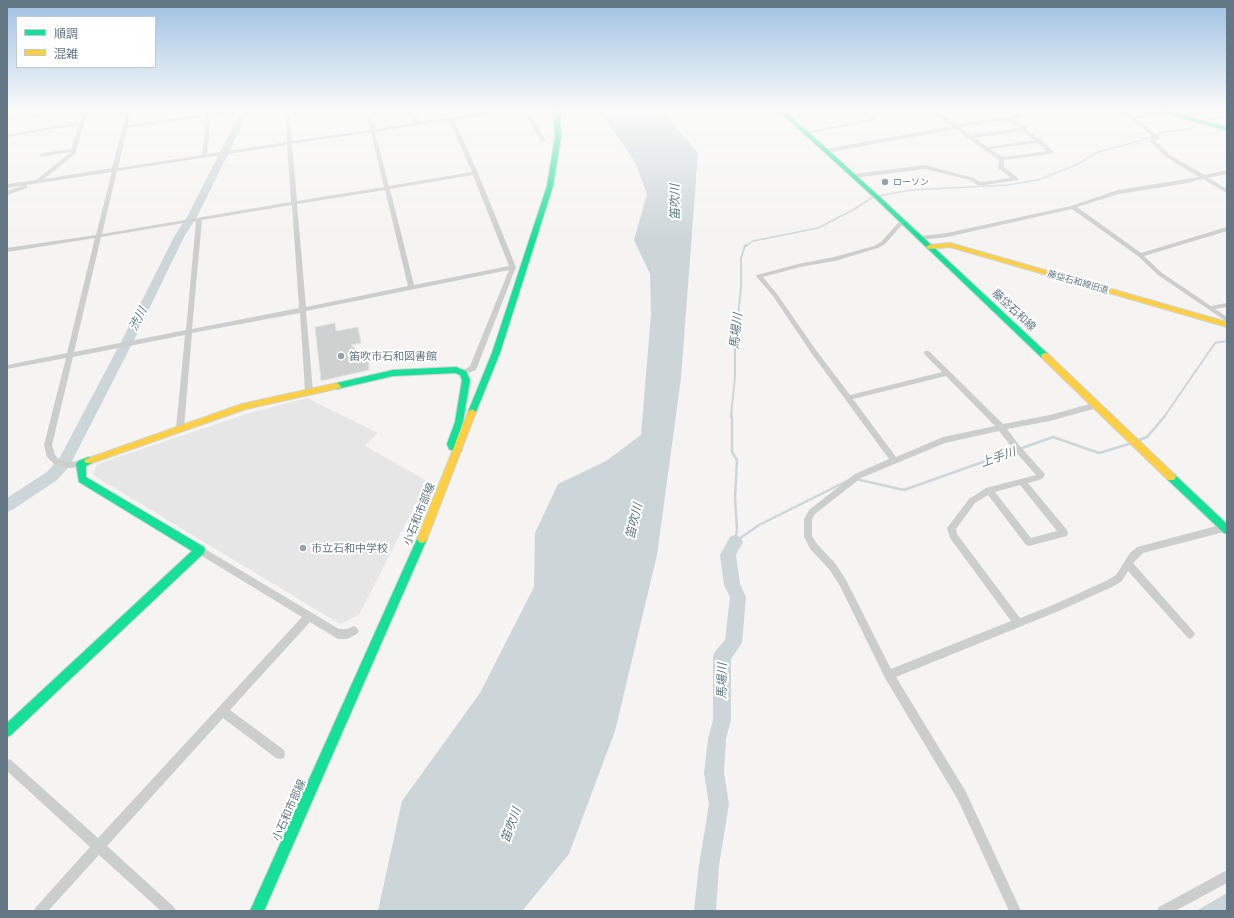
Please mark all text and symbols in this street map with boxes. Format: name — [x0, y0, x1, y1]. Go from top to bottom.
legend — [16, 16, 156, 68]
text: 順調 — [54, 26, 78, 40]
text: 混雑 — [54, 46, 78, 60]
marker: ローソン — [880, 177, 890, 187]
place label: ローソン — [893, 177, 929, 187]
water label: 笛吹川 — [667, 184, 683, 220]
street label: 藤垈石和線旧道 — [1046, 268, 1110, 296]
street label: 藤垈石和線 — [989, 286, 1039, 334]
water label: 渋川 — [126, 305, 150, 333]
water label: 馬場川 — [727, 312, 745, 350]
place label: 笛吹市石和図書館 — [349, 349, 437, 363]
marker: 笛吹市石和図書館 — [336, 351, 346, 361]
water label: 上手川 — [979, 444, 1017, 470]
street label: 小石和市部線 — [401, 481, 437, 547]
water label: 笛吹川 — [623, 502, 645, 540]
place label: 市立石和中学校 — [311, 541, 388, 555]
marker: 市立石和中学校 — [298, 543, 308, 553]
water label: 馬場川 — [714, 663, 730, 699]
street label: 小石和市部線 — [270, 777, 308, 843]
water label: 笛吹川 — [498, 806, 524, 844]

